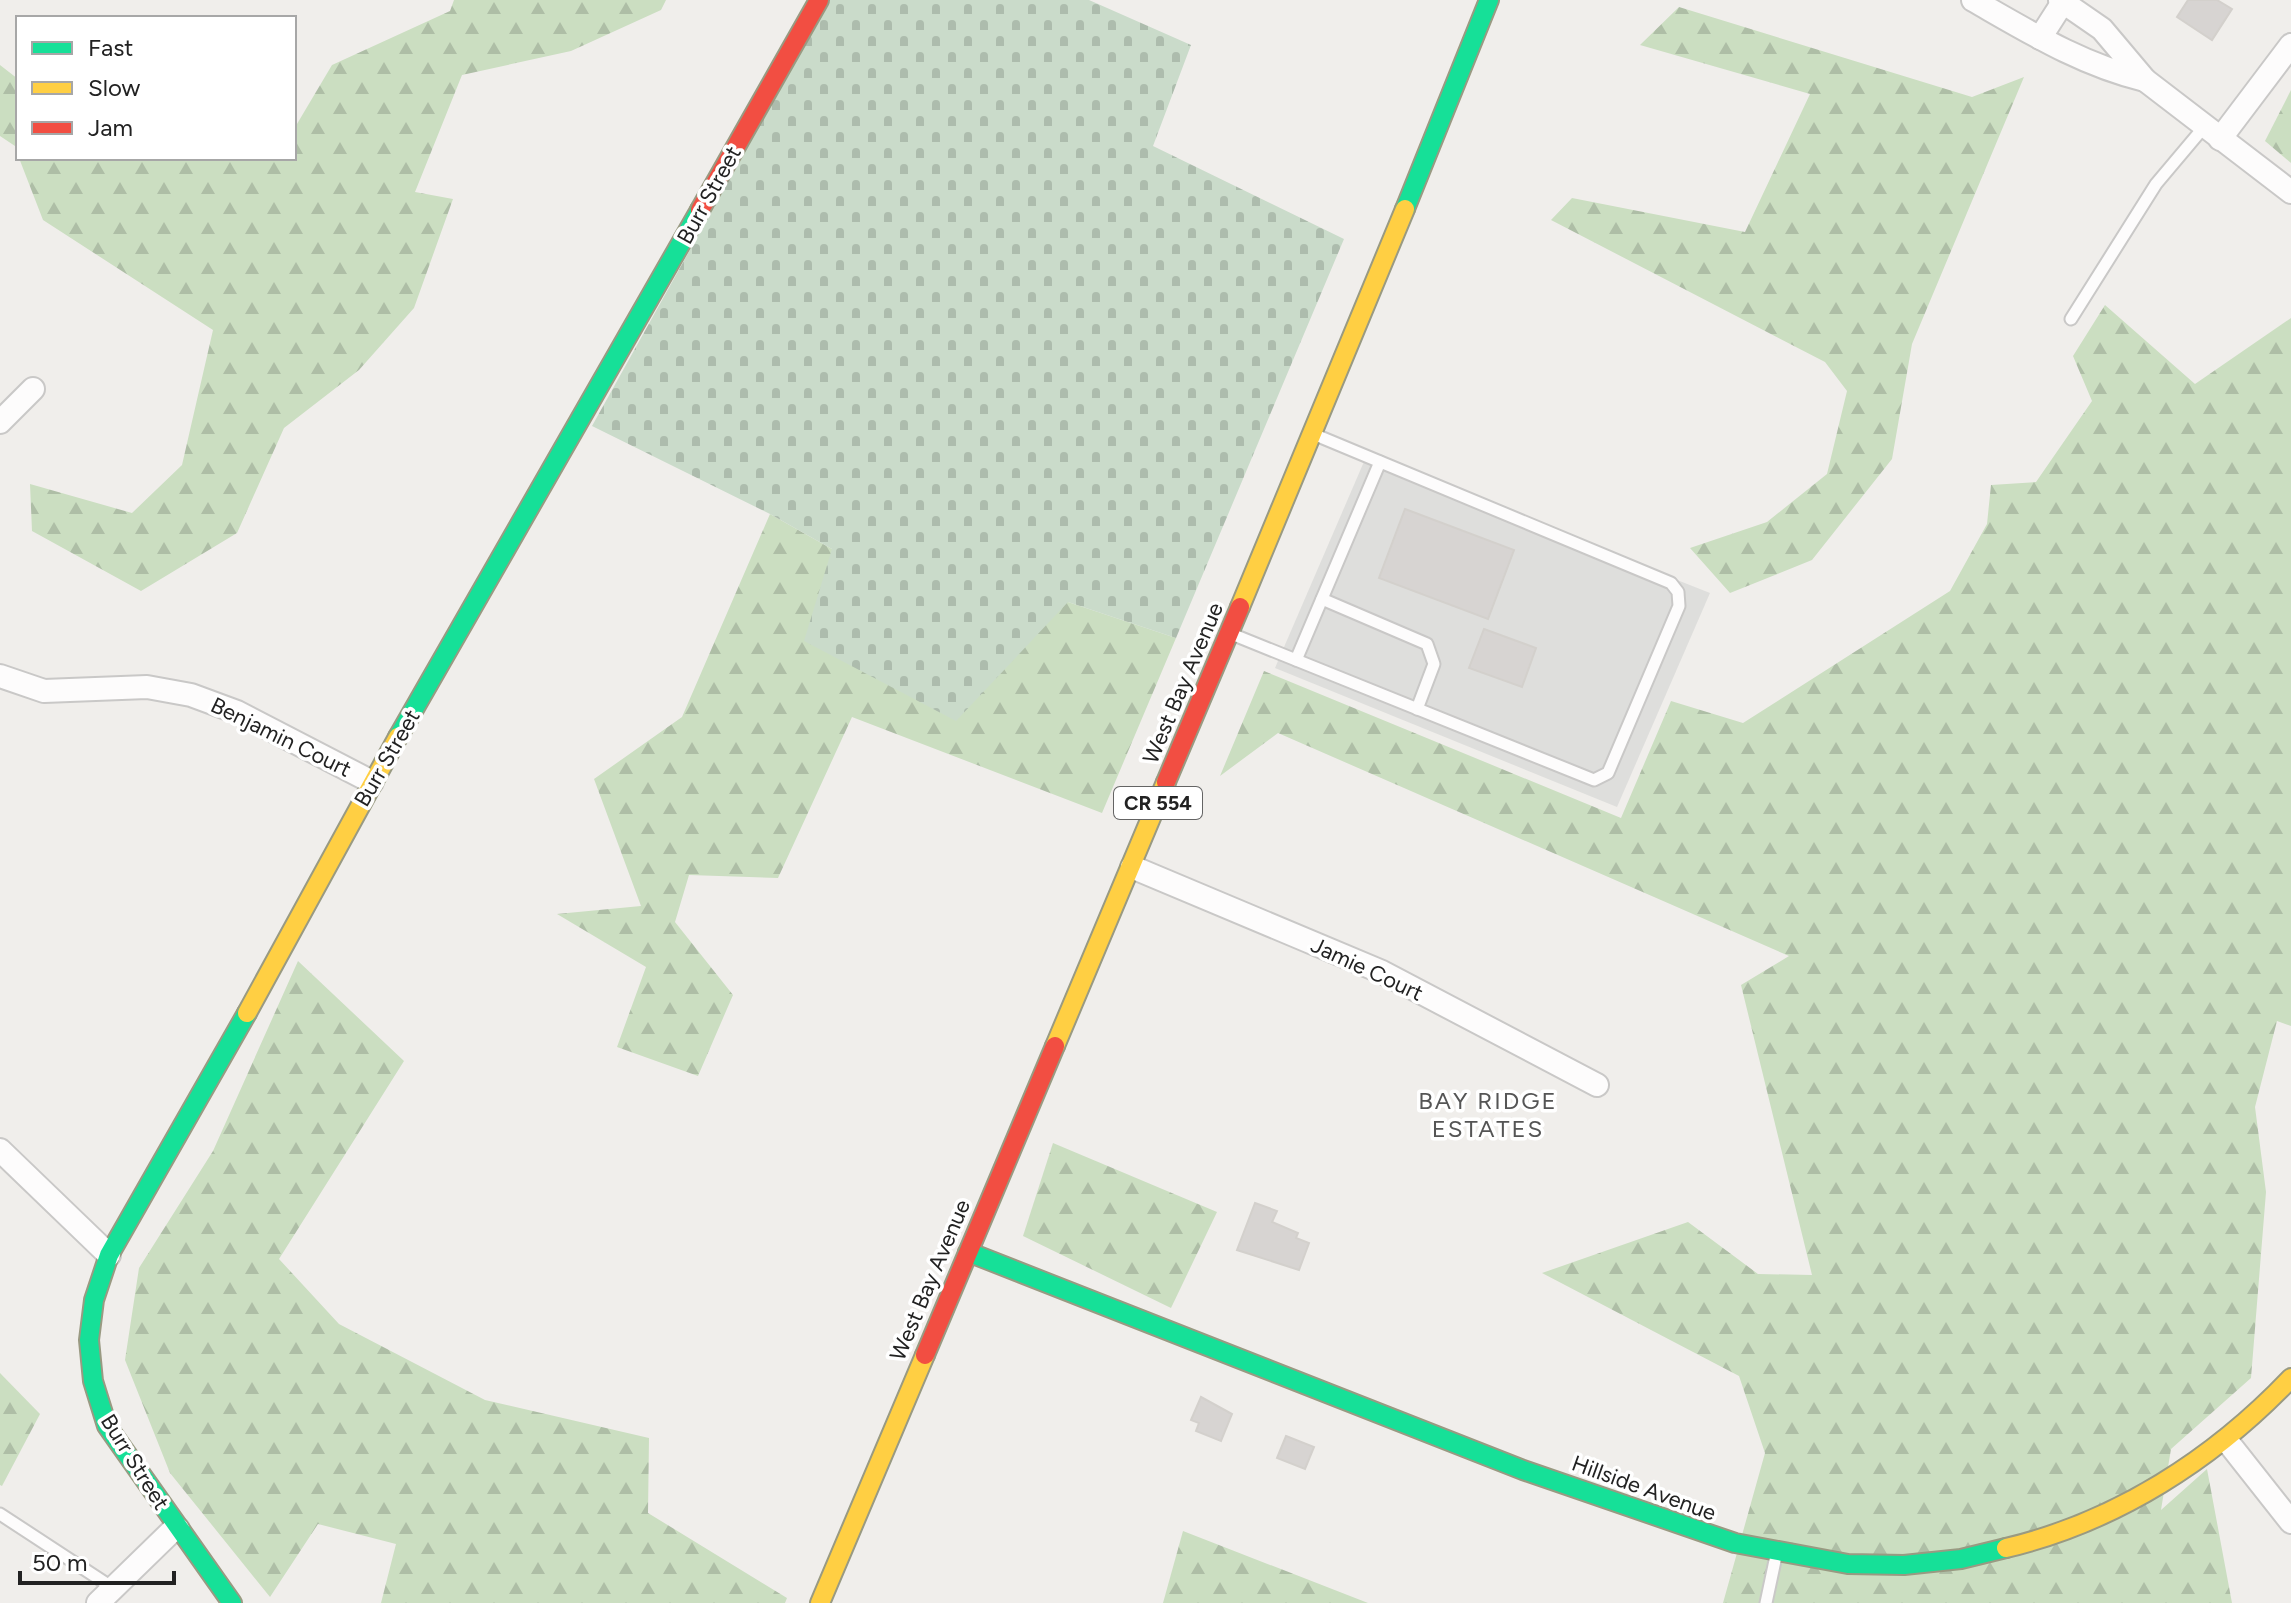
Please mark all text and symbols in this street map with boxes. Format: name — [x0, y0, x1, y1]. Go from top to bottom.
legend — [16, 16, 296, 160]
text: Fast — [88, 33, 133, 62]
text: Slow — [88, 73, 141, 102]
text: Jam — [88, 113, 133, 142]
street label: Burr Street — [671, 141, 747, 249]
street label: West Bay Avenue — [1137, 598, 1229, 768]
street label: Benjamin Court — [206, 691, 356, 783]
street label: Burr Street — [348, 705, 426, 811]
road number: CR 554 — [1114, 787, 1202, 819]
street label: Jamie Court — [1307, 931, 1427, 1007]
district label: BAY RIDGE ESTATES — [1418, 1086, 1558, 1143]
street label: West Bay Avenue — [884, 1195, 976, 1365]
street label: Burr Street — [95, 1409, 175, 1515]
street label: Hillside Avenue — [1568, 1449, 1720, 1527]
scale bar — [20, 1535, 174, 1585]
text: 50 m — [32, 1548, 88, 1577]

